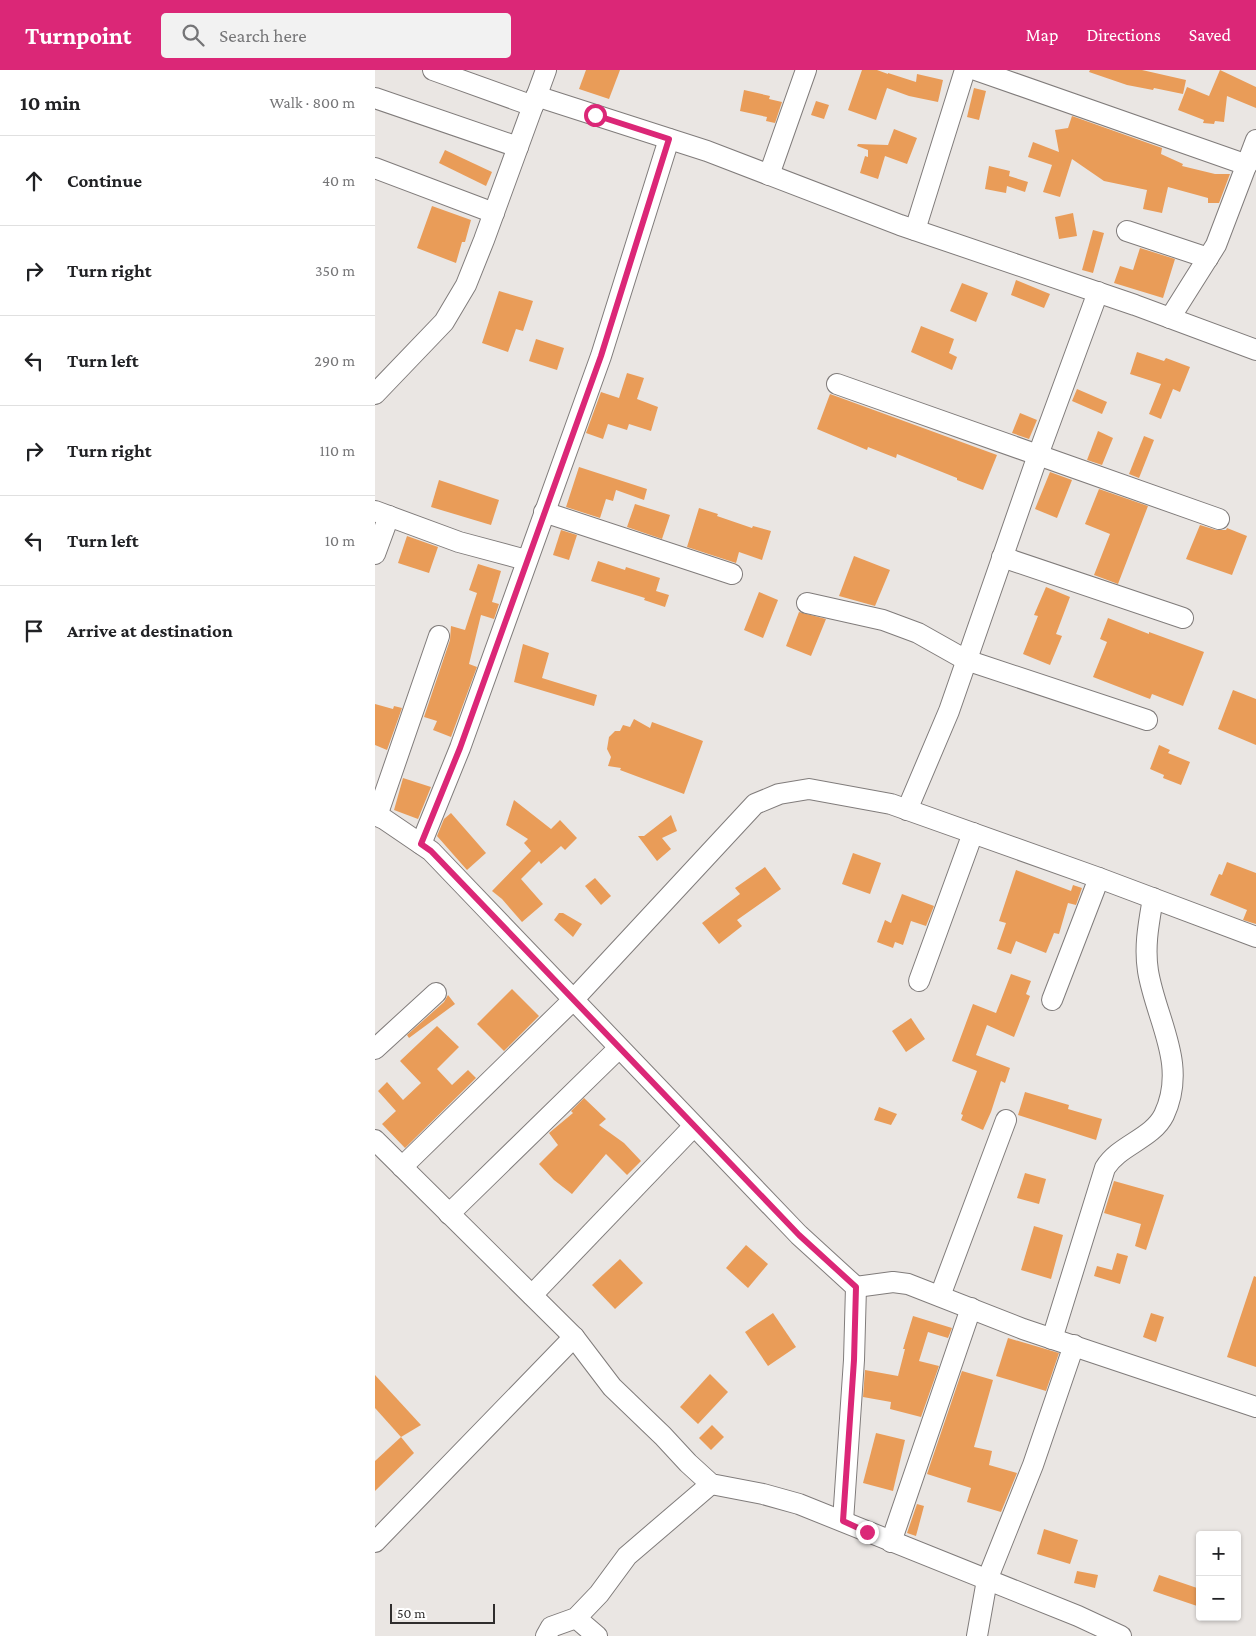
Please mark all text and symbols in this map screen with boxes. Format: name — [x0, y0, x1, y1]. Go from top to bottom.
search box — [161, 13, 511, 58]
icon: search — [179, 21, 207, 49]
text: Turnpoint — [25, 22, 131, 49]
text: Search here — [219, 25, 307, 46]
text: Map — [1026, 25, 1058, 45]
text: Directions — [1086, 25, 1161, 45]
text: Saved — [1189, 25, 1231, 45]
text: 10 min — [20, 91, 81, 115]
text: Walk · 800 m — [269, 94, 355, 111]
route start — [584, 104, 607, 127]
icon: ahead — [20, 167, 48, 195]
text: Continue — [67, 170, 142, 191]
text: 40 m — [322, 172, 355, 189]
icon: right — [20, 257, 48, 285]
text: Turn right — [67, 260, 152, 281]
text: 350 m — [315, 262, 355, 279]
icon: left — [20, 347, 48, 375]
text: Turn left — [67, 350, 139, 371]
text: 290 m — [314, 352, 355, 369]
icon: right — [20, 437, 48, 465]
text: Turn right — [67, 440, 152, 461]
text: 110 m — [319, 442, 355, 459]
icon: left — [20, 527, 48, 555]
text: Turn left — [67, 530, 139, 551]
text: 10 m — [325, 532, 355, 549]
icon: arrive — [20, 617, 48, 645]
text: Arrive at destination — [67, 620, 233, 641]
route end — [856, 1521, 879, 1544]
map controls — [1196, 1531, 1241, 1621]
button: + — [1196, 1531, 1241, 1576]
button: − — [1196, 1576, 1241, 1621]
scale bar — [390, 1601, 495, 1624]
text: 50 m — [397, 1605, 425, 1621]

